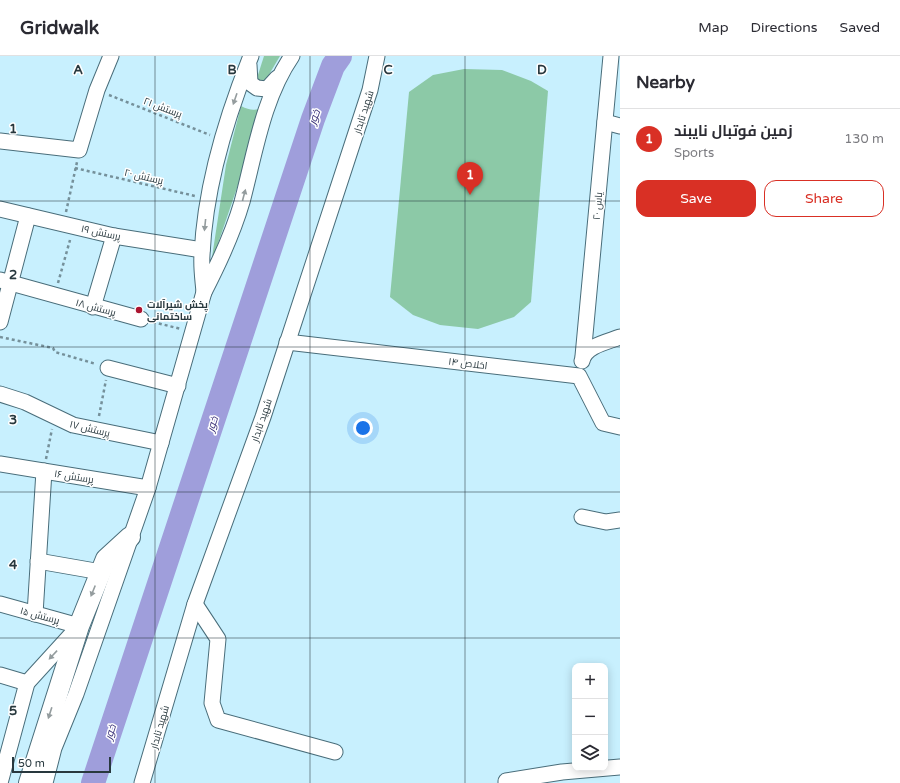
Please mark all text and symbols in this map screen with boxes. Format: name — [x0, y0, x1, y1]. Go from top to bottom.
text: Gridwalk — [20, 17, 99, 39]
text: Map — [698, 19, 729, 36]
text: Directions — [751, 19, 818, 36]
text: Saved — [840, 19, 880, 36]
text: A — [73, 62, 83, 78]
text: B — [227, 62, 237, 78]
text: C — [383, 62, 393, 78]
text: D — [537, 62, 547, 78]
text: Nearby — [636, 72, 695, 93]
street label: شهید تابدار — [351, 89, 377, 136]
one-way arrow — [232, 93, 238, 105]
street label: پرستش ۲۱ — [142, 95, 184, 121]
water label: خور — [305, 107, 324, 128]
text: 1 — [9, 121, 17, 137]
text: زمین فوتبال نایبند — [674, 122, 793, 140]
text: 1 — [645, 131, 653, 147]
text: 130 m — [844, 131, 884, 147]
text: Sports — [674, 145, 714, 161]
pin: 1 — [457, 162, 483, 195]
street label: پرستش ۲۰ — [123, 167, 165, 187]
button: Save — [636, 180, 756, 217]
button: Share — [764, 180, 884, 217]
one-way arrow — [241, 189, 247, 201]
street label: یاس ۲۰ — [591, 191, 605, 221]
one-way arrow — [201, 219, 208, 231]
street label: پرستش ۱۹ — [80, 223, 122, 243]
text: 2 — [9, 267, 17, 283]
street label: پرستش ۱۸ — [74, 297, 118, 319]
place label: پخش شیرآلات ساختمانی — [147, 299, 208, 323]
marker: پخش شیرآلات ساختمانی — [134, 305, 144, 315]
street label: اخلاص ۱۴ — [448, 356, 488, 372]
street label: شهید تابدار — [249, 397, 275, 444]
text: 3 — [9, 412, 17, 428]
water label: خور — [203, 414, 221, 435]
street label: پرستش ۱۷ — [68, 418, 112, 440]
your location — [353, 418, 373, 438]
street label: پرستش ۱۶ — [53, 468, 95, 486]
text: 4 — [9, 557, 18, 573]
one-way arrow — [90, 585, 96, 597]
street label: پرستش ۱۵ — [19, 605, 61, 627]
one-way arrow — [48, 650, 58, 660]
map controls — [572, 663, 608, 771]
button: + — [572, 663, 608, 699]
button: − — [572, 699, 608, 735]
text: 5 — [9, 703, 17, 719]
street label: شهید تابدار — [148, 704, 172, 751]
one-way arrow — [47, 708, 53, 720]
water label: خور — [101, 722, 119, 743]
button: layers — [572, 735, 608, 771]
scale bar — [12, 755, 111, 774]
text: 50 m — [18, 757, 45, 770]

